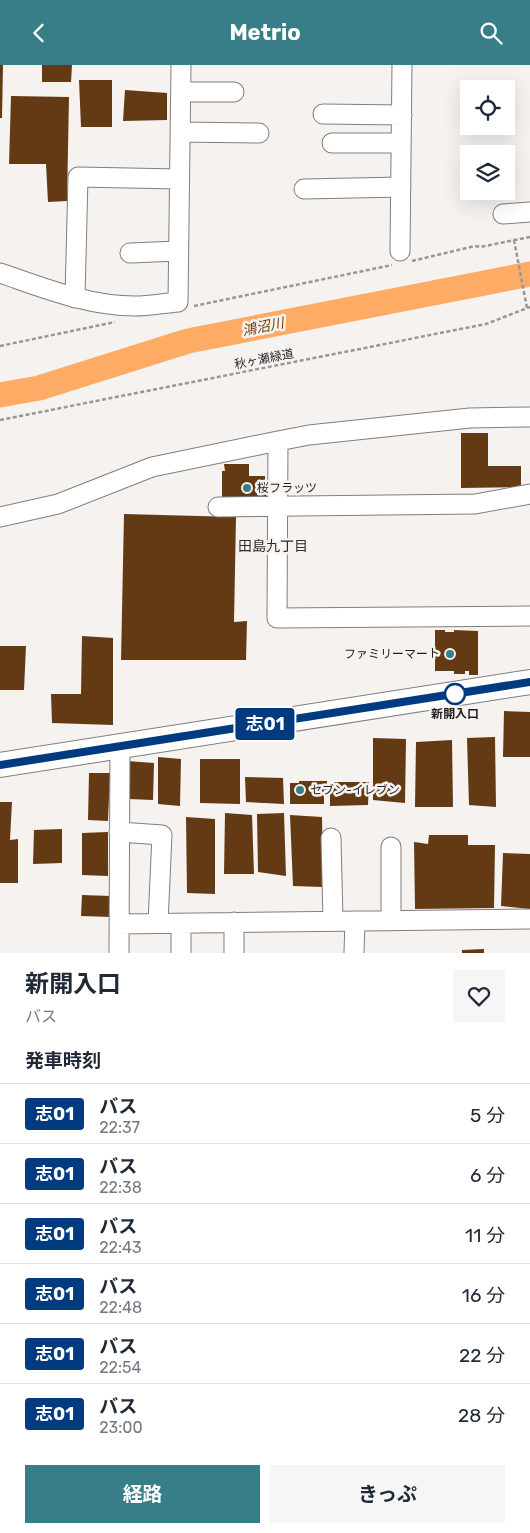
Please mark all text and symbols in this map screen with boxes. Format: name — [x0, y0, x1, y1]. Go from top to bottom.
icon: back — [25, 19, 53, 47]
text: Metrio — [229, 19, 301, 46]
icon: search — [477, 19, 505, 47]
map controls — [460, 80, 515, 200]
button: locate — [460, 80, 515, 135]
button: layers — [460, 145, 515, 200]
water label: 鴻沼川 — [241, 314, 287, 339]
street label: 秋ヶ瀬緑道 — [233, 346, 295, 372]
place label: 桜フラッツ — [257, 481, 317, 495]
marker: 桜フラッツ — [241, 482, 253, 494]
district label: 田島九丁目 — [238, 538, 308, 555]
place label: ファミリーマート — [344, 647, 440, 661]
marker: ファミリーマート — [444, 648, 456, 660]
marker: 新開入口 — [444, 683, 466, 705]
place label: 新開入口 — [431, 707, 479, 721]
line badge: 志01 — [236, 708, 294, 740]
text: 志01 — [245, 713, 285, 735]
place label: セブン-イレブン — [310, 783, 400, 797]
marker: セブン-イレブン — [294, 784, 306, 796]
text: 新開入口 — [25, 970, 121, 998]
button: heart — [453, 970, 505, 1022]
text: バス — [25, 1007, 57, 1026]
text: 発車時刻 — [25, 1049, 101, 1072]
text: バス — [99, 1095, 137, 1118]
text: 志01 — [35, 1103, 74, 1125]
text: 5 分 — [470, 1104, 505, 1127]
text: 22:37 — [99, 1118, 140, 1137]
text: バス — [99, 1155, 137, 1178]
text: 志01 — [35, 1163, 74, 1185]
text: 6 分 — [470, 1164, 505, 1187]
text: 22:38 — [99, 1178, 142, 1197]
text: バス — [99, 1215, 137, 1238]
text: 志01 — [35, 1223, 74, 1245]
text: 11 分 — [465, 1224, 505, 1247]
text: 22:43 — [99, 1238, 142, 1257]
text: バス — [99, 1275, 137, 1298]
text: 志01 — [35, 1283, 74, 1305]
text: 16 分 — [462, 1284, 505, 1307]
text: 22:48 — [99, 1298, 142, 1317]
text: バス — [99, 1335, 137, 1358]
text: 志01 — [35, 1343, 74, 1365]
text: 22 分 — [459, 1344, 505, 1367]
text: 22:54 — [99, 1358, 142, 1377]
text: バス — [99, 1395, 137, 1418]
text: 志01 — [35, 1403, 74, 1425]
text: 28 分 — [458, 1404, 505, 1427]
text: 23:00 — [99, 1418, 143, 1437]
button: 経路 — [25, 1465, 260, 1523]
button: きっぷ — [270, 1465, 505, 1523]

